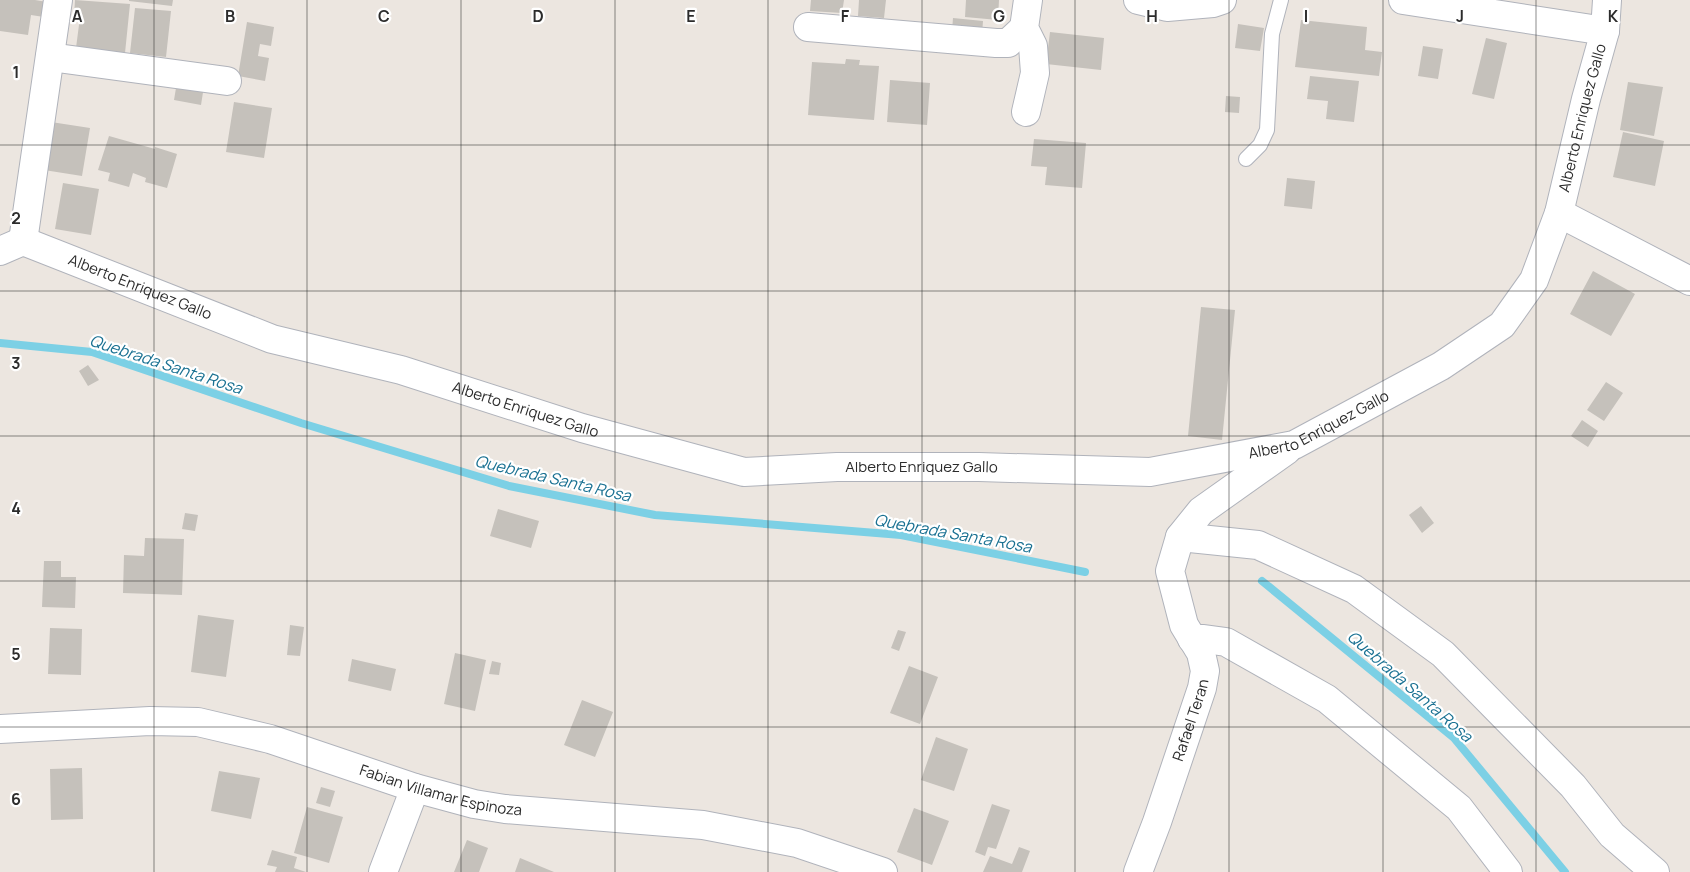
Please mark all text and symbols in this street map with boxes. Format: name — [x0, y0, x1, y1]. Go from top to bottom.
text: A — [72, 5, 83, 27]
text: B — [225, 5, 235, 27]
text: C — [378, 5, 390, 27]
text: D — [532, 5, 544, 27]
text: E — [686, 5, 696, 27]
text: F — [841, 5, 850, 27]
text: G — [993, 5, 1005, 27]
text: H — [1146, 5, 1158, 27]
text: I — [1304, 5, 1308, 27]
text: J — [1456, 5, 1464, 27]
text: K — [1608, 5, 1619, 27]
street label: Alberto Enriquez Gallo — [1553, 41, 1611, 194]
text: 1 — [12, 61, 20, 83]
text: 2 — [11, 207, 21, 229]
street label: Alberto Enriquez Gallo — [66, 249, 215, 324]
water label: Quebrada Santa Rosa — [87, 329, 246, 399]
text: 3 — [11, 352, 21, 374]
street label: Alberto Enriquez Gallo — [450, 376, 601, 442]
street label: Alberto Enriquez Gallo — [1247, 385, 1392, 463]
water label: Quebrada Santa Rosa — [473, 449, 634, 507]
street label: Alberto Enriquez Gallo — [845, 456, 998, 478]
text: 4 — [11, 497, 21, 519]
water label: Quebrada Santa Rosa — [873, 508, 1034, 558]
water label: Quebrada Santa Rosa — [1343, 625, 1478, 747]
text: 5 — [11, 643, 21, 665]
street label: Rafael Teran — [1167, 677, 1213, 764]
street label: Fabian Villamar Espinoza — [357, 759, 523, 820]
text: 6 — [11, 788, 21, 810]

